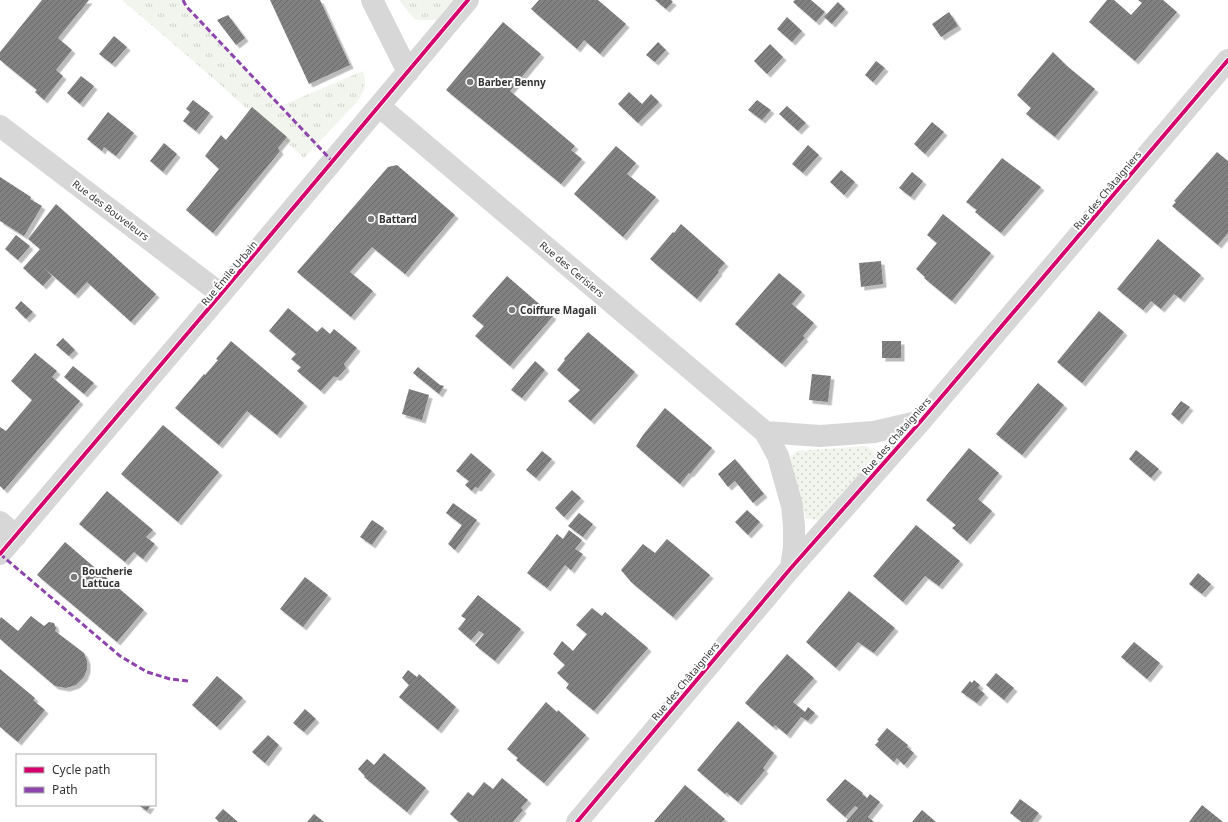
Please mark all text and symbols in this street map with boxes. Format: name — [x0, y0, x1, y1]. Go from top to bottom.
place label: Barber Benny — [478, 75, 546, 89]
marker: Barber Benny — [465, 77, 475, 87]
street label: Rue des Châtaigniers — [1070, 147, 1144, 232]
street label: Rue des Bouveleurs — [70, 177, 152, 244]
place label: Battard — [379, 212, 417, 226]
marker: Battard — [366, 214, 376, 224]
street label: Rue Émile Urbain — [198, 238, 260, 308]
street label: Rue des Cerisiers — [537, 238, 607, 300]
place label: Coiffure Magali — [520, 303, 596, 317]
marker: Coiffure Magali — [507, 305, 517, 315]
street label: Rue des Châtaigniers — [858, 394, 934, 478]
place label: Boucherie Lattuca — [82, 564, 132, 590]
marker: Boucherie Lattuca — [69, 572, 79, 582]
street label: Rue des Châtaigniers — [648, 638, 722, 723]
legend — [16, 754, 156, 806]
text: Cycle path — [52, 761, 110, 778]
text: Path — [52, 781, 78, 798]

